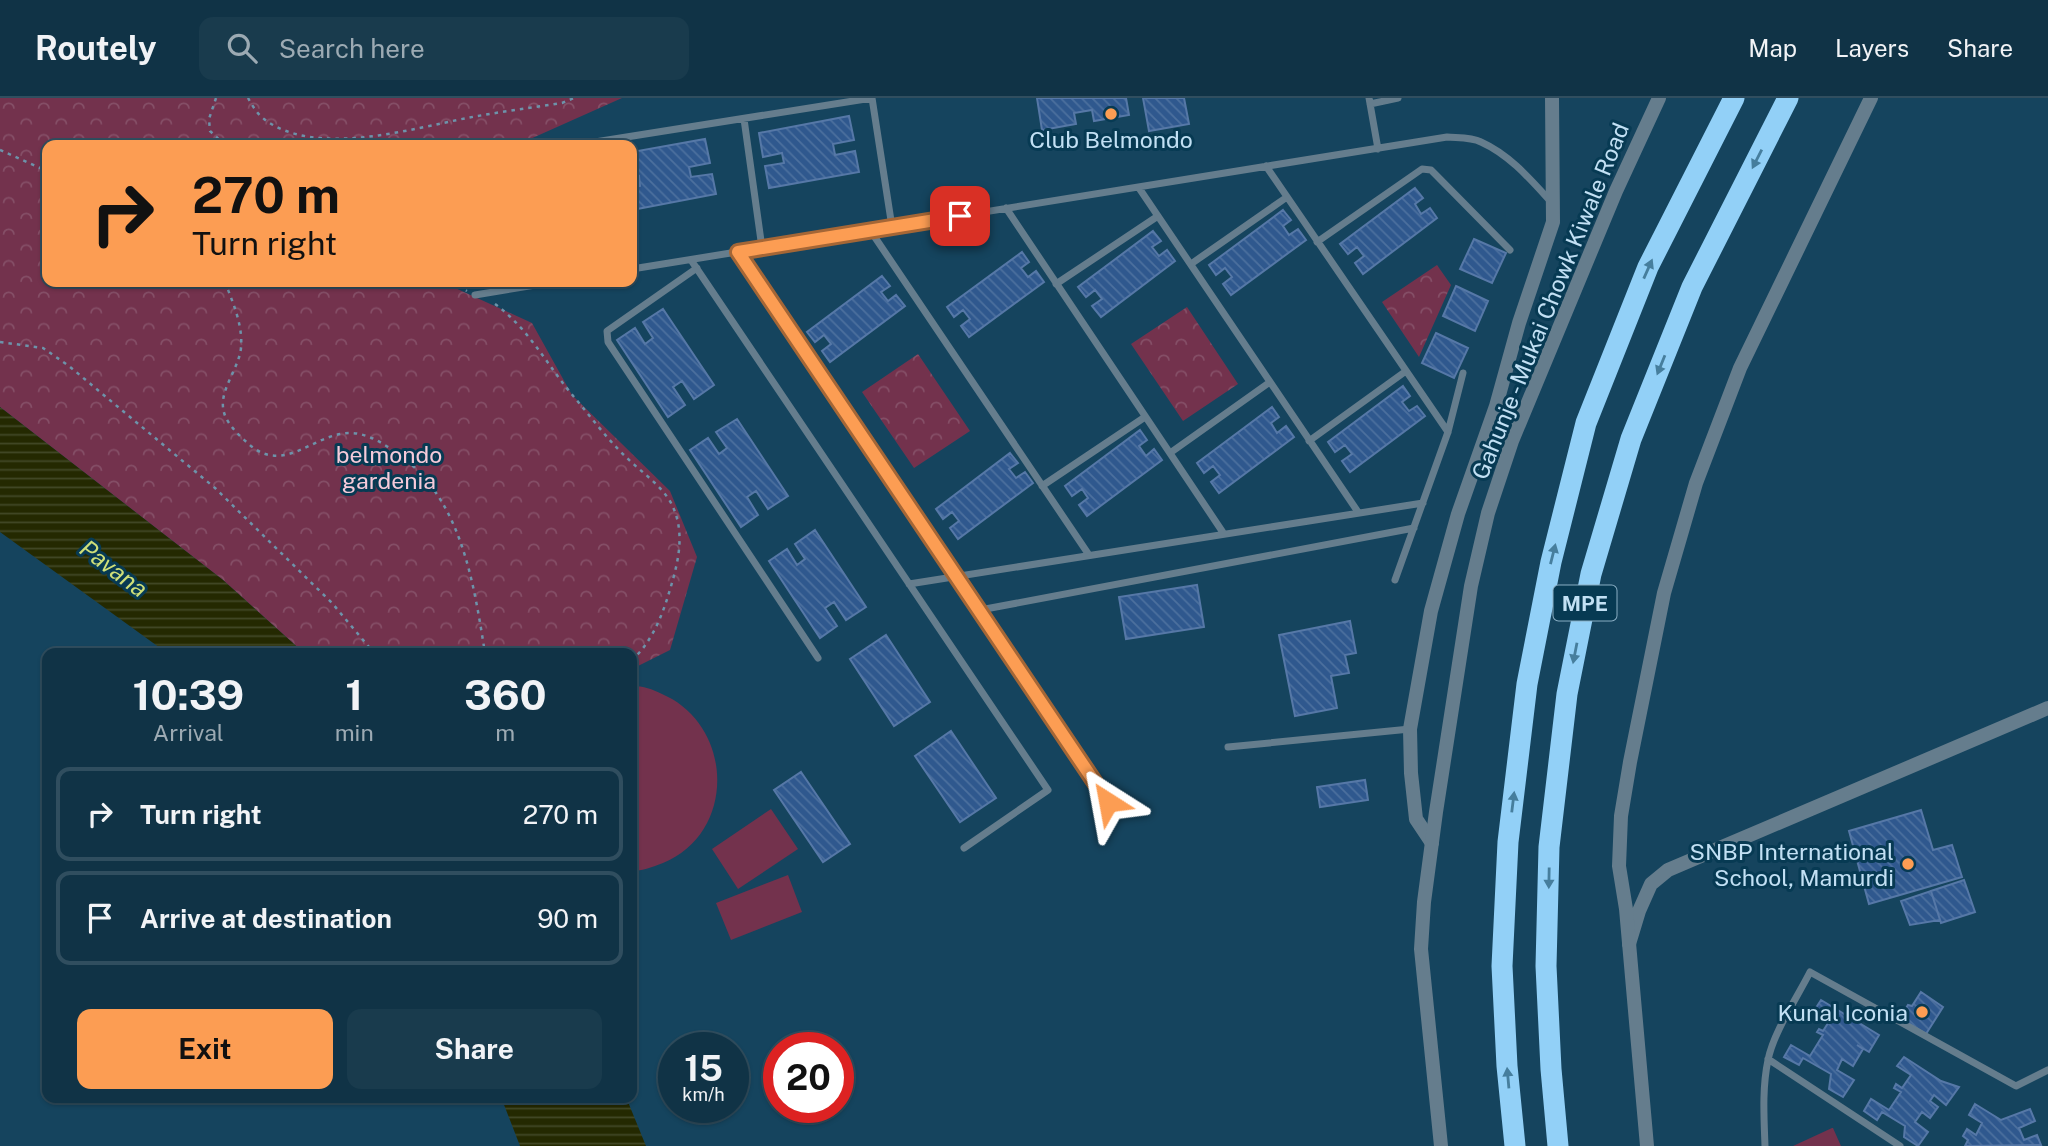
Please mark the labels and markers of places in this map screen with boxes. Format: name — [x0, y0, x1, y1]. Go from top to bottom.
marker: Club Belmondo — [1103, 106, 1119, 122]
place label: Club Belmondo — [1029, 126, 1193, 153]
pin — [930, 186, 990, 246]
place label: SNBP International School, Mamurdi — [1690, 838, 1894, 891]
marker: SNBP International School, Mamurdi — [1900, 856, 1916, 872]
place label: Kunal Iconia — [1778, 999, 1908, 1026]
marker: Kunal Iconia — [1914, 1004, 1930, 1020]

